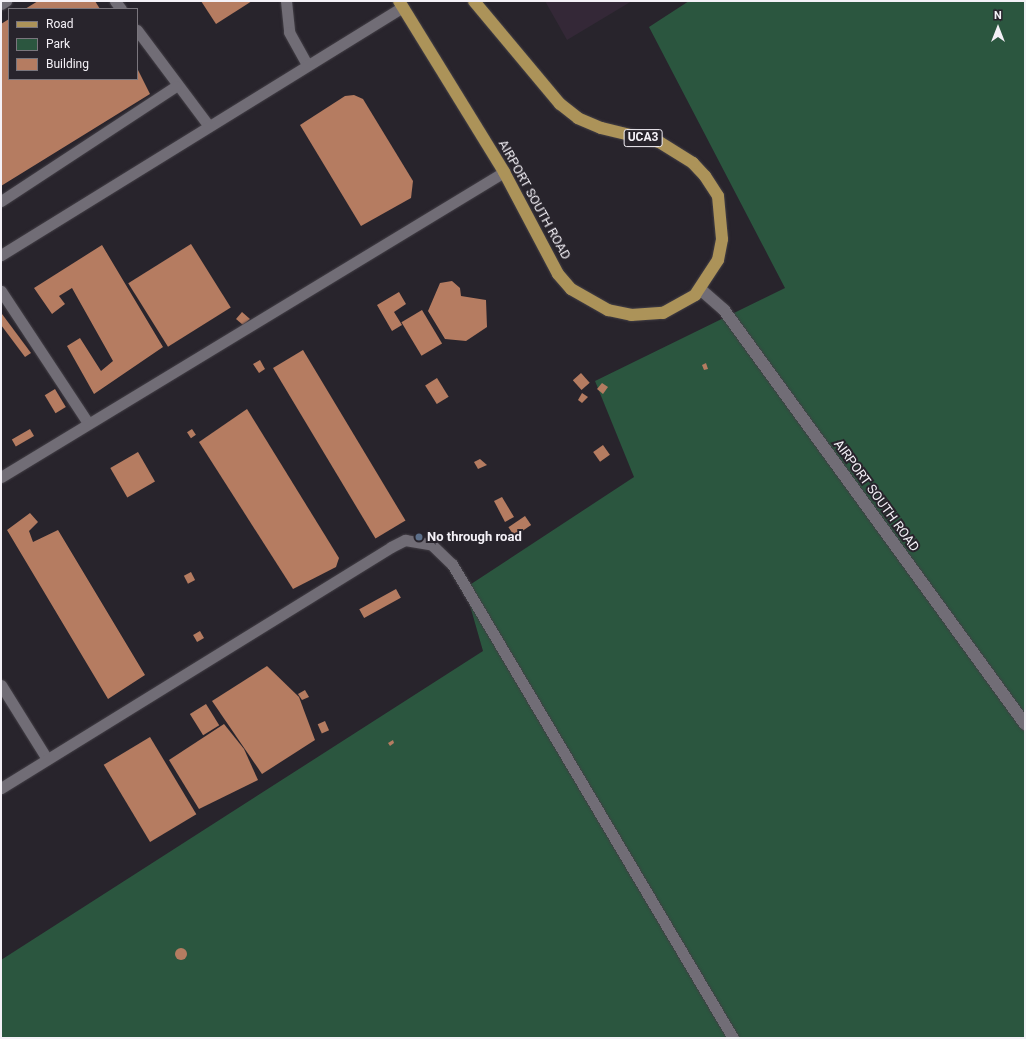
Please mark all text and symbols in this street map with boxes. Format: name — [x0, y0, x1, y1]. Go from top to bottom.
legend — [8, 8, 138, 80]
north arrow — [978, 8, 1018, 48]
text: N — [994, 9, 1002, 22]
text: Road — [46, 17, 74, 31]
text: Park — [46, 37, 70, 51]
text: Building — [46, 57, 89, 71]
road number: UCA3 — [623, 128, 663, 148]
street label: AIRPORT SOUTH ROAD — [494, 137, 574, 263]
street label: AIRPORT SOUTH ROAD — [830, 437, 922, 555]
place label: No through road — [427, 529, 522, 545]
marker: No through road — [414, 532, 424, 542]

